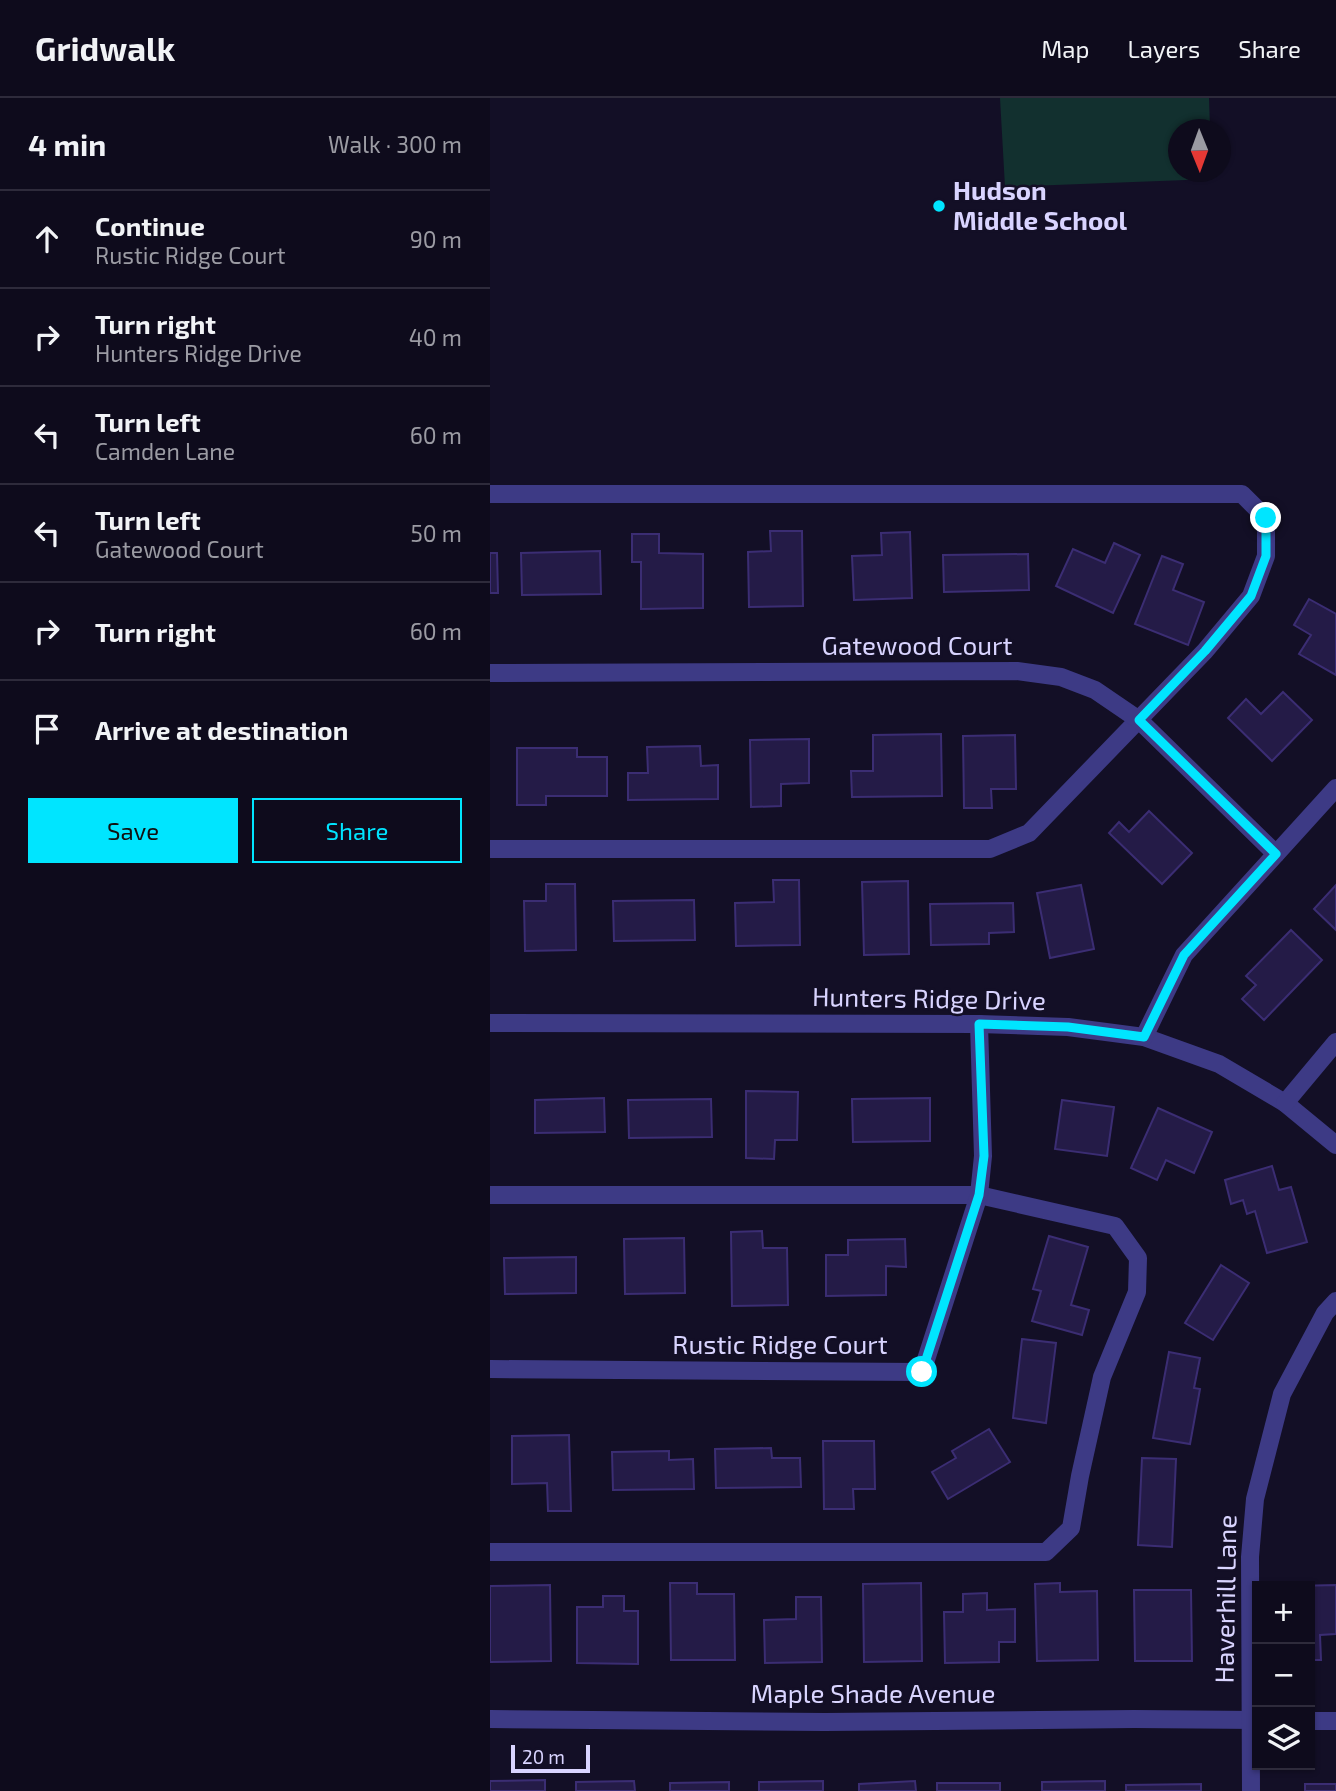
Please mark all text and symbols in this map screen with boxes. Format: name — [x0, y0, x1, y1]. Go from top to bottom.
text: Gridwalk — [35, 28, 175, 68]
text: Map — [1041, 34, 1089, 63]
text: Layers — [1127, 34, 1200, 63]
text: Share — [1238, 34, 1301, 63]
north arrow — [1168, 119, 1231, 182]
text: 4 min — [28, 126, 106, 162]
text: Walk · 300 m — [328, 130, 462, 158]
place label: Hudson Middle School — [953, 174, 1128, 235]
marker: Hudson Middle School — [931, 198, 947, 214]
text: Continue — [95, 210, 205, 241]
icon: ahead — [28, 220, 66, 258]
text: 90 m — [410, 225, 462, 253]
text: Rustic Ridge Court — [95, 241, 285, 269]
text: Turn right — [95, 308, 216, 339]
icon: right — [28, 318, 66, 356]
text: 40 m — [409, 323, 462, 351]
text: Hunters Ridge Drive — [95, 339, 302, 367]
text: Turn left — [95, 406, 201, 437]
icon: left — [28, 416, 66, 454]
text: 60 m — [410, 421, 462, 449]
text: Camden Lane — [95, 437, 235, 465]
route end — [1250, 502, 1281, 533]
text: Turn left — [95, 504, 201, 535]
icon: left — [28, 514, 66, 552]
text: 50 m — [411, 519, 462, 547]
text: Gatewood Court — [95, 535, 264, 563]
icon: right — [28, 612, 66, 650]
text: Turn right — [95, 616, 216, 647]
text: 60 m — [410, 617, 462, 645]
street label: Gatewood Court — [822, 629, 1012, 660]
icon: arrive — [28, 710, 66, 748]
text: Arrive at destination — [95, 714, 348, 745]
button: Save — [28, 798, 238, 863]
button: Share — [252, 798, 462, 863]
street label: Hunters Ridge Drive — [812, 980, 1046, 1015]
street label: Rustic Ridge Court — [672, 1328, 888, 1359]
route start — [906, 1356, 937, 1387]
street label: Haverhill Lane — [1208, 1514, 1241, 1683]
map controls — [1252, 1581, 1315, 1770]
button: + — [1252, 1581, 1315, 1644]
button: − — [1252, 1644, 1315, 1707]
street label: Maple Shade Avenue — [751, 1677, 995, 1708]
button: layers — [1252, 1707, 1315, 1770]
scale bar — [511, 1742, 590, 1774]
text: 20 m — [522, 1745, 565, 1768]

